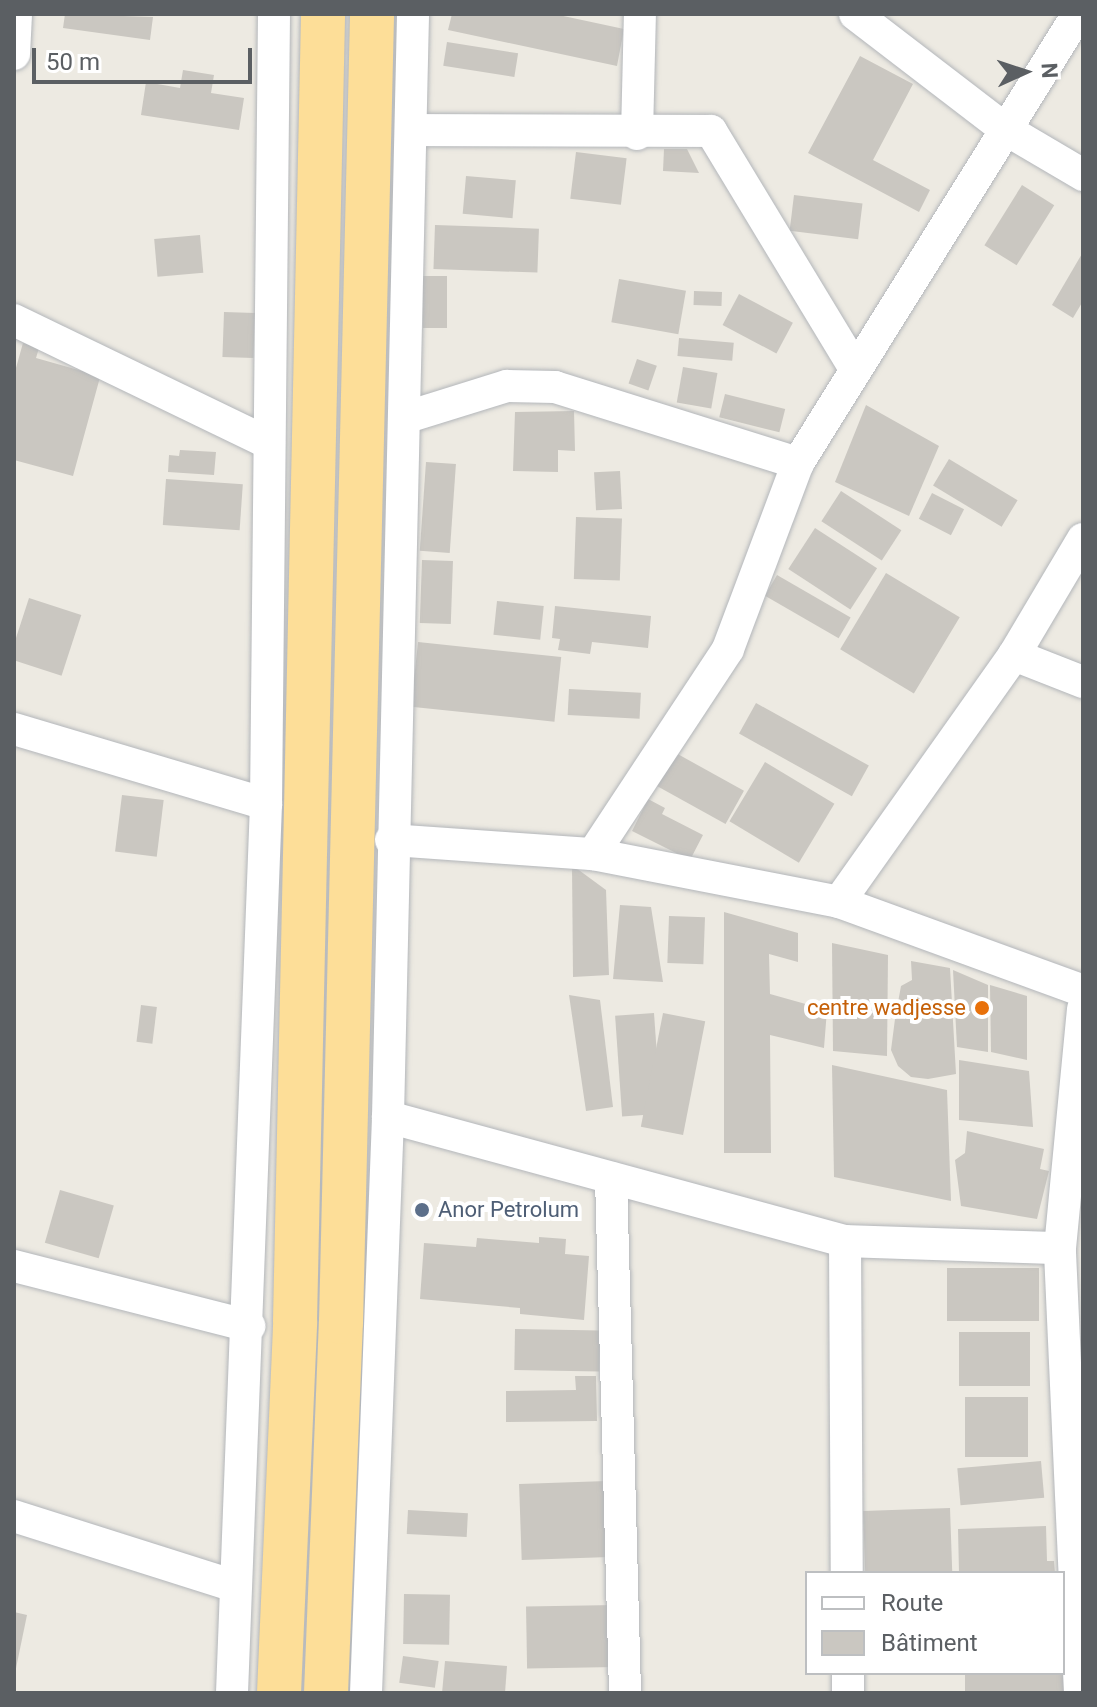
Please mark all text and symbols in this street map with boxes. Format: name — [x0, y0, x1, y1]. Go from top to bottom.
scale bar — [36, 32, 256, 82]
north arrow — [985, 32, 1065, 112]
text: 50 m — [46, 48, 100, 76]
text: N — [1037, 62, 1062, 79]
place label: centre wadjesse — [807, 995, 966, 1021]
marker: centre wadjesse — [973, 999, 991, 1017]
place label: Anor Petrolum — [438, 1197, 579, 1223]
marker: Anor Petrolum — [413, 1201, 431, 1219]
legend — [805, 1571, 1065, 1675]
text: Route — [881, 1589, 943, 1617]
text: Bâtiment — [881, 1629, 978, 1657]

